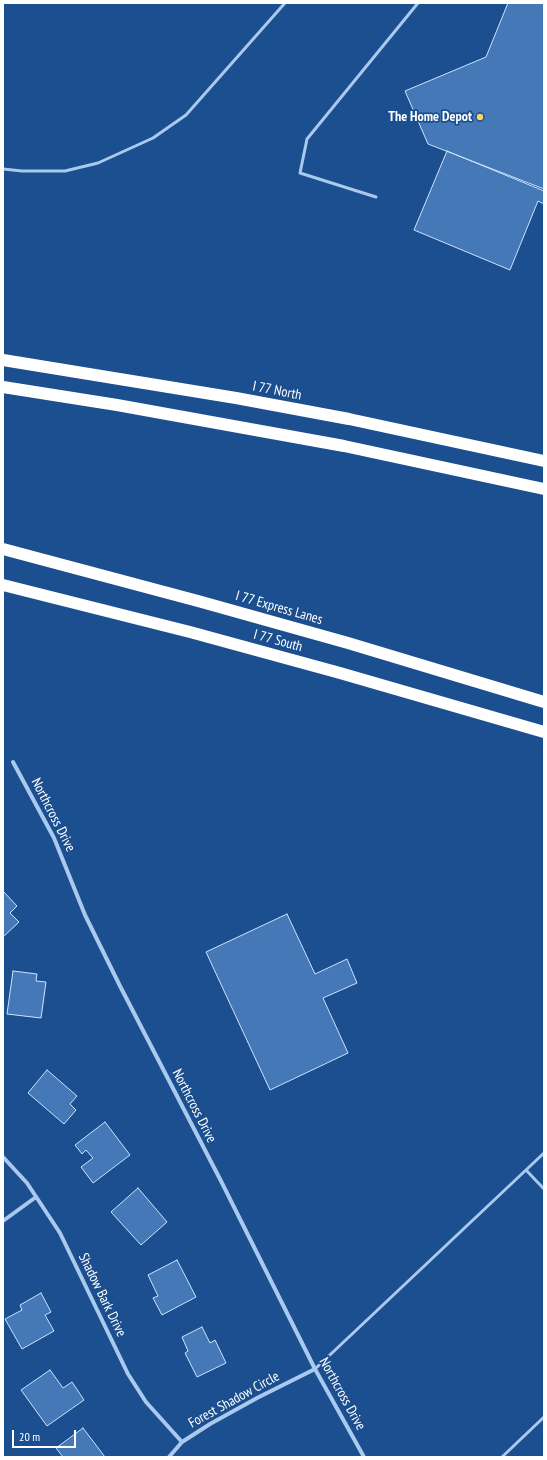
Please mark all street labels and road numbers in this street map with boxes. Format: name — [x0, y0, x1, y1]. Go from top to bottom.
street label: I 77 North — [251, 378, 303, 404]
street label: I 77 Express Lanes — [234, 588, 324, 628]
street label: I 77 South — [252, 626, 304, 656]
street label: Northcross Drive — [27, 775, 79, 855]
street label: Northcross Drive — [168, 1066, 220, 1146]
street label: Shadow Bark Drive — [75, 1250, 129, 1340]
street label: Northcross Drive — [315, 1355, 369, 1433]
street label: Forest Shadow Circle — [186, 1368, 282, 1432]

